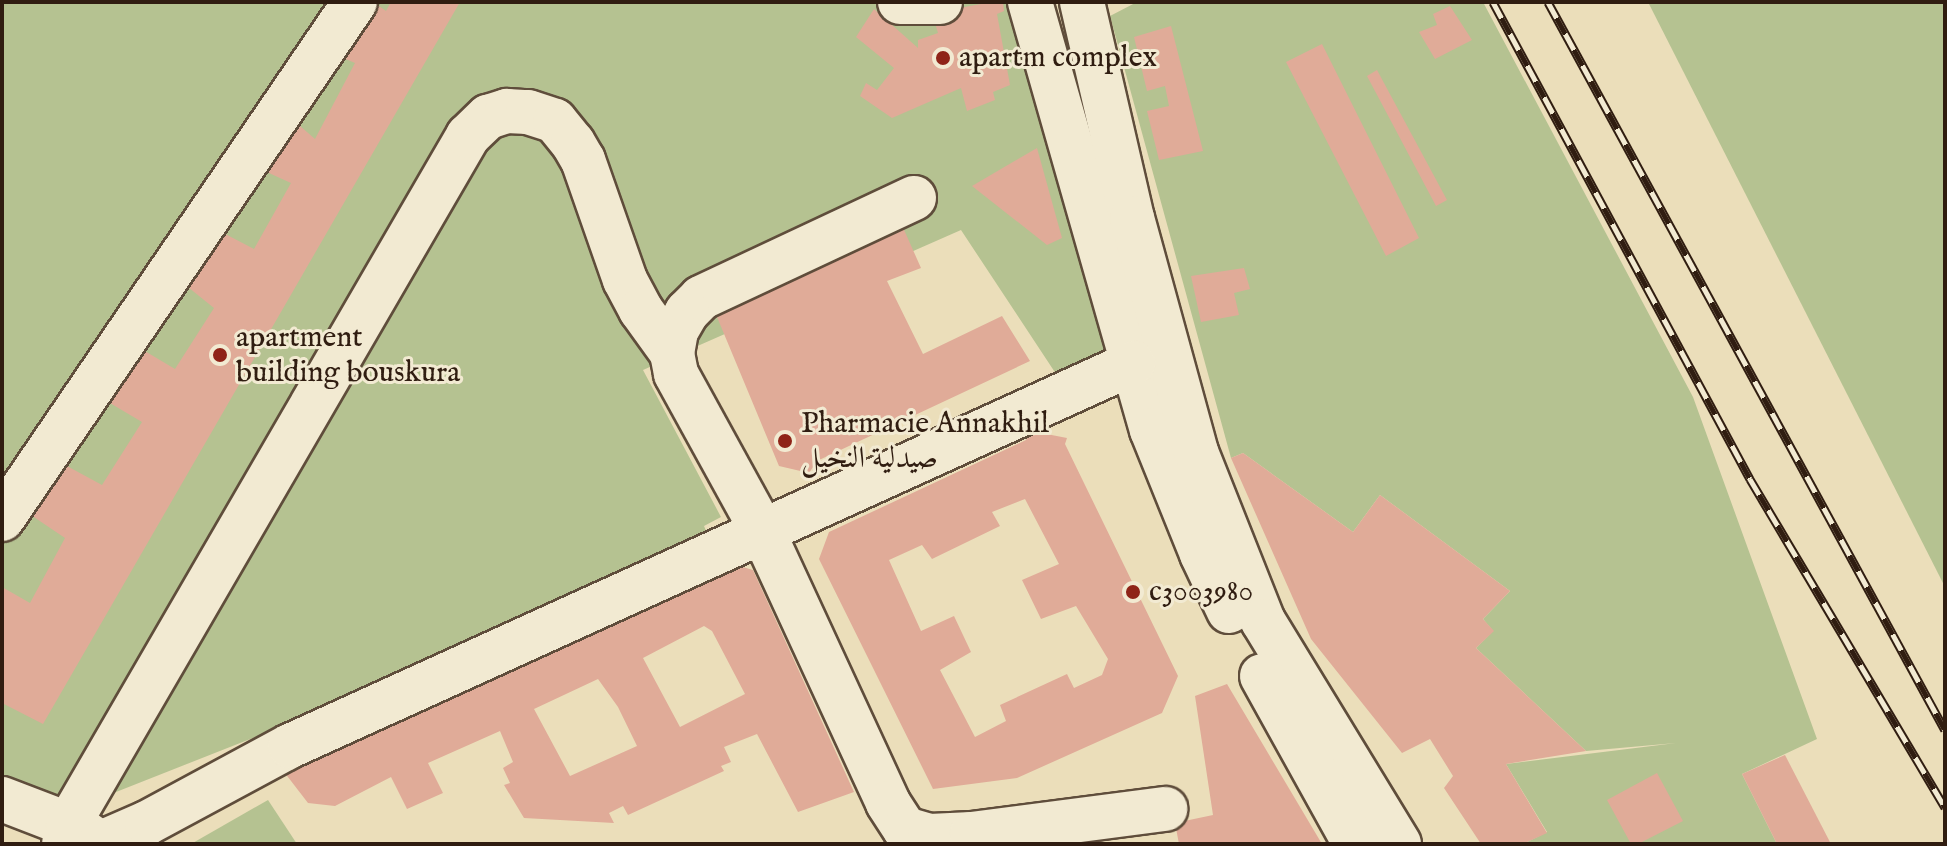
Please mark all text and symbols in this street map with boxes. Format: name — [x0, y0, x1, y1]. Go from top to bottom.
place label: apartm complex — [959, 40, 1157, 76]
marker: apartm complex — [934, 49, 952, 67]
place label: apartment building bouskura — [236, 320, 460, 390]
marker: apartment building bouskura — [211, 346, 229, 364]
place label: Pharmacie Annakhil صيدلية النخيل — [801, 406, 1049, 476]
marker: Pharmacie Annakhil صيدلية النخيل — [776, 432, 794, 450]
place label: c3003980 — [1149, 574, 1253, 610]
marker: c3003980 — [1124, 583, 1142, 601]

